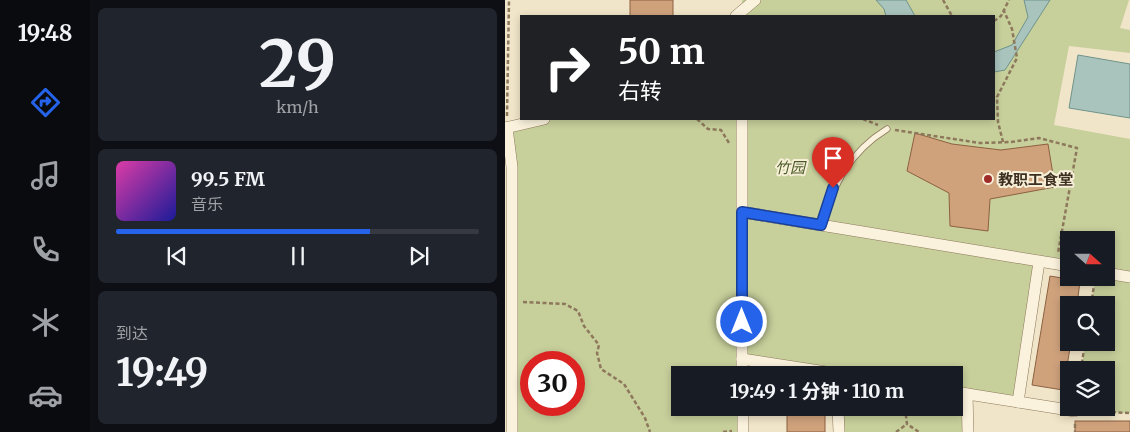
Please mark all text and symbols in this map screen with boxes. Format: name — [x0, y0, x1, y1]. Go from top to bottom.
text: 19:48 — [18, 19, 72, 47]
text: 29 — [259, 23, 336, 105]
text: 50 m — [618, 30, 705, 74]
icon: right — [535, 35, 600, 100]
text: 右转 — [618, 77, 662, 105]
icon: directions — [28, 85, 63, 120]
text: km/h — [276, 97, 319, 117]
pin — [812, 137, 854, 188]
icon: arrive — [819, 144, 847, 172]
icon: music — [28, 158, 63, 193]
park label: 竹园 — [775, 158, 807, 177]
text: 99.5 FM — [191, 167, 265, 191]
place label: 教职工食堂 — [998, 170, 1073, 189]
marker: 教职工食堂 — [982, 173, 994, 185]
text: 音乐 — [191, 194, 223, 214]
north arrow — [1060, 231, 1115, 286]
map controls — [1060, 231, 1115, 416]
icon: phone — [28, 232, 63, 267]
icon: previous — [163, 242, 191, 270]
icon: pause — [284, 242, 312, 270]
icon: next — [405, 242, 433, 270]
position arrow — [715, 295, 767, 347]
button: search — [1060, 296, 1115, 351]
icon: climate — [28, 305, 63, 340]
text: 到达 — [116, 323, 148, 343]
text: 19:49 — [116, 349, 208, 396]
speed limit sign: 30 — [520, 351, 585, 416]
button: layers — [1060, 361, 1115, 416]
icon: car — [28, 378, 63, 413]
text: 19:49 · 1 分钟 · 110 m — [730, 379, 904, 403]

